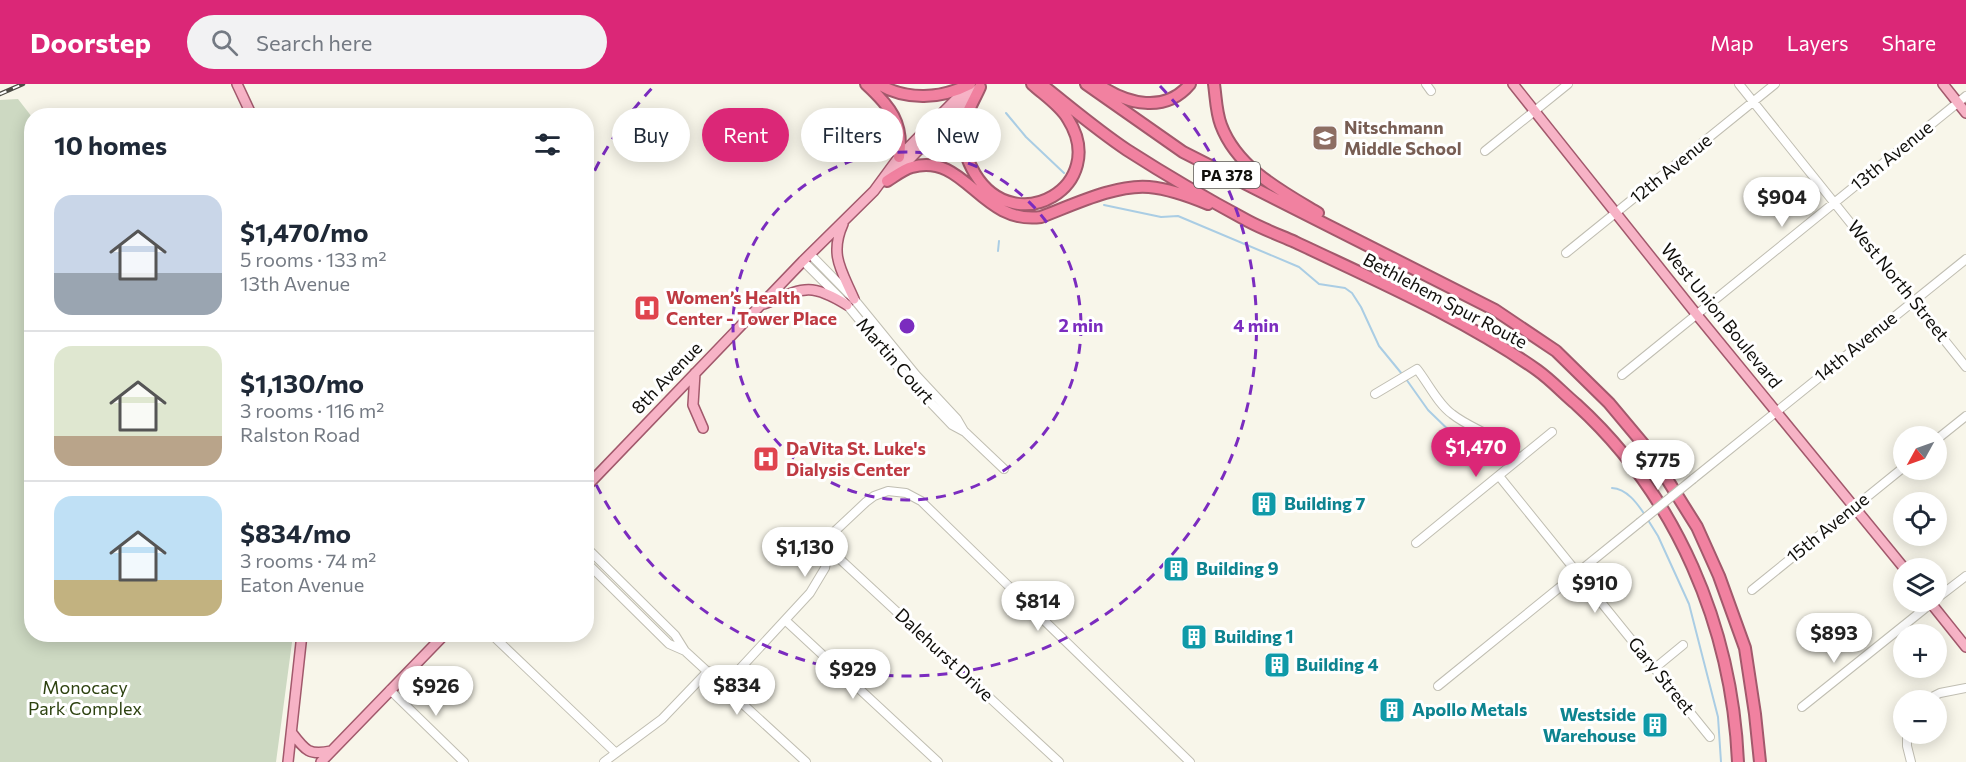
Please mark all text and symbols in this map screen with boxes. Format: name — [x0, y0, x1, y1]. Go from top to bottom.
search box — [187, 15, 607, 69]
text: Doorstep — [30, 25, 151, 59]
icon: search — [208, 26, 241, 59]
text: Search here — [256, 29, 372, 56]
text: Map — [1710, 30, 1754, 55]
text: Layers — [1787, 30, 1849, 55]
text: Share — [1882, 30, 1936, 55]
chip: Buy — [612, 108, 690, 162]
chip: Rent — [702, 108, 789, 162]
chip: Filters — [801, 108, 903, 162]
chip: New — [915, 108, 1001, 162]
street label: 13th Avenue — [1846, 115, 1937, 195]
place label: Nitschmann Middle School — [1344, 116, 1462, 159]
school or university icon: Nitschmann Middle School — [1310, 123, 1340, 153]
icon: filters — [531, 128, 564, 161]
text: 10 homes — [54, 129, 167, 160]
street label: 12th Avenue — [1625, 129, 1716, 208]
road number: PA 378 — [1194, 162, 1260, 188]
pin: $904 — [1746, 177, 1818, 228]
text: $904 — [1757, 184, 1807, 208]
text: $1,470/mo — [240, 216, 368, 247]
street label: West North Street — [1843, 216, 1954, 345]
icon: home — [102, 219, 174, 291]
street label: West Union Boulevard — [1657, 238, 1787, 392]
text: 5 rooms · 133 m² — [240, 247, 386, 271]
street label: Bethlehem Spur Route — [1360, 248, 1531, 353]
text: 13th Avenue — [240, 271, 350, 295]
place label: Women’s Health Center - Tower Place — [666, 286, 837, 329]
hospital icon: Women’s Health Center - Tower Place — [632, 293, 662, 323]
street label: 14th Avenue — [1810, 306, 1901, 386]
street label: Martin Court — [852, 313, 939, 408]
text: 2 min — [1059, 314, 1103, 336]
text: 4 min — [1233, 314, 1279, 336]
centre of rings — [897, 316, 917, 336]
street label: 8th Avenue — [626, 337, 706, 418]
text: $1,130/mo — [240, 367, 364, 398]
icon: home — [102, 370, 174, 442]
text: 3 rooms · 116 m² — [240, 398, 384, 422]
text: Ralston Road — [240, 422, 360, 446]
north arrow — [1893, 426, 1947, 480]
map controls — [1893, 426, 1947, 744]
pin: $1,470 — [1427, 427, 1525, 478]
text: $1,470 — [1445, 434, 1507, 458]
place label: DaVita St. Luke's Dialysis Center — [786, 437, 926, 480]
pin: $775 — [1622, 440, 1694, 491]
hospital icon: DaVita St. Luke's Dialysis Center — [751, 444, 781, 474]
text: $775 — [1635, 447, 1681, 471]
street label: 15th Avenue — [1782, 487, 1873, 567]
building icon: Building 7 — [1249, 489, 1279, 519]
place label: Building 7 — [1284, 492, 1365, 514]
button: locate — [1893, 492, 1947, 546]
text: $834/mo — [240, 517, 351, 548]
icon: home — [102, 520, 174, 592]
pin: $1,130 — [756, 527, 854, 578]
text: $1,130 — [776, 534, 834, 558]
text: 3 rooms · 74 m² — [240, 548, 376, 572]
building icon: Building 9 — [1161, 554, 1191, 584]
place label: Building 9 — [1196, 557, 1279, 579]
button: layers — [1893, 558, 1947, 612]
pin: $910 — [1559, 563, 1631, 614]
text: $910 — [1572, 570, 1618, 594]
text: Eaton Avenue — [240, 572, 364, 596]
pin: $814 — [1002, 581, 1074, 632]
text: $814 — [1015, 588, 1061, 612]
street label: Dalehurst Drive — [891, 603, 998, 705]
pin: $893 — [1798, 613, 1870, 664]
text: $893 — [1810, 620, 1858, 644]
building icon: Building 1 — [1179, 622, 1209, 652]
button: + — [1893, 624, 1947, 678]
place label: Building 1 — [1214, 625, 1294, 647]
street label: Gary Street — [1624, 632, 1700, 719]
pin: $929 — [817, 649, 889, 700]
building icon: Building 4 — [1262, 650, 1292, 680]
place label: Building 4 — [1296, 653, 1378, 675]
text: $929 — [829, 656, 877, 680]
pin: $834 — [701, 665, 773, 716]
pin: $926 — [400, 666, 472, 717]
text: $834 — [713, 672, 761, 696]
text: $926 — [412, 673, 460, 697]
park label: Monocacy Park Complex — [28, 676, 143, 719]
button: − — [1893, 690, 1947, 744]
building icon: Apollo Metals — [1377, 695, 1407, 725]
place label: Apollo Metals — [1412, 698, 1527, 720]
place label: Westside Warehouse — [1543, 703, 1636, 746]
building icon: Westside Warehouse — [1640, 710, 1670, 740]

